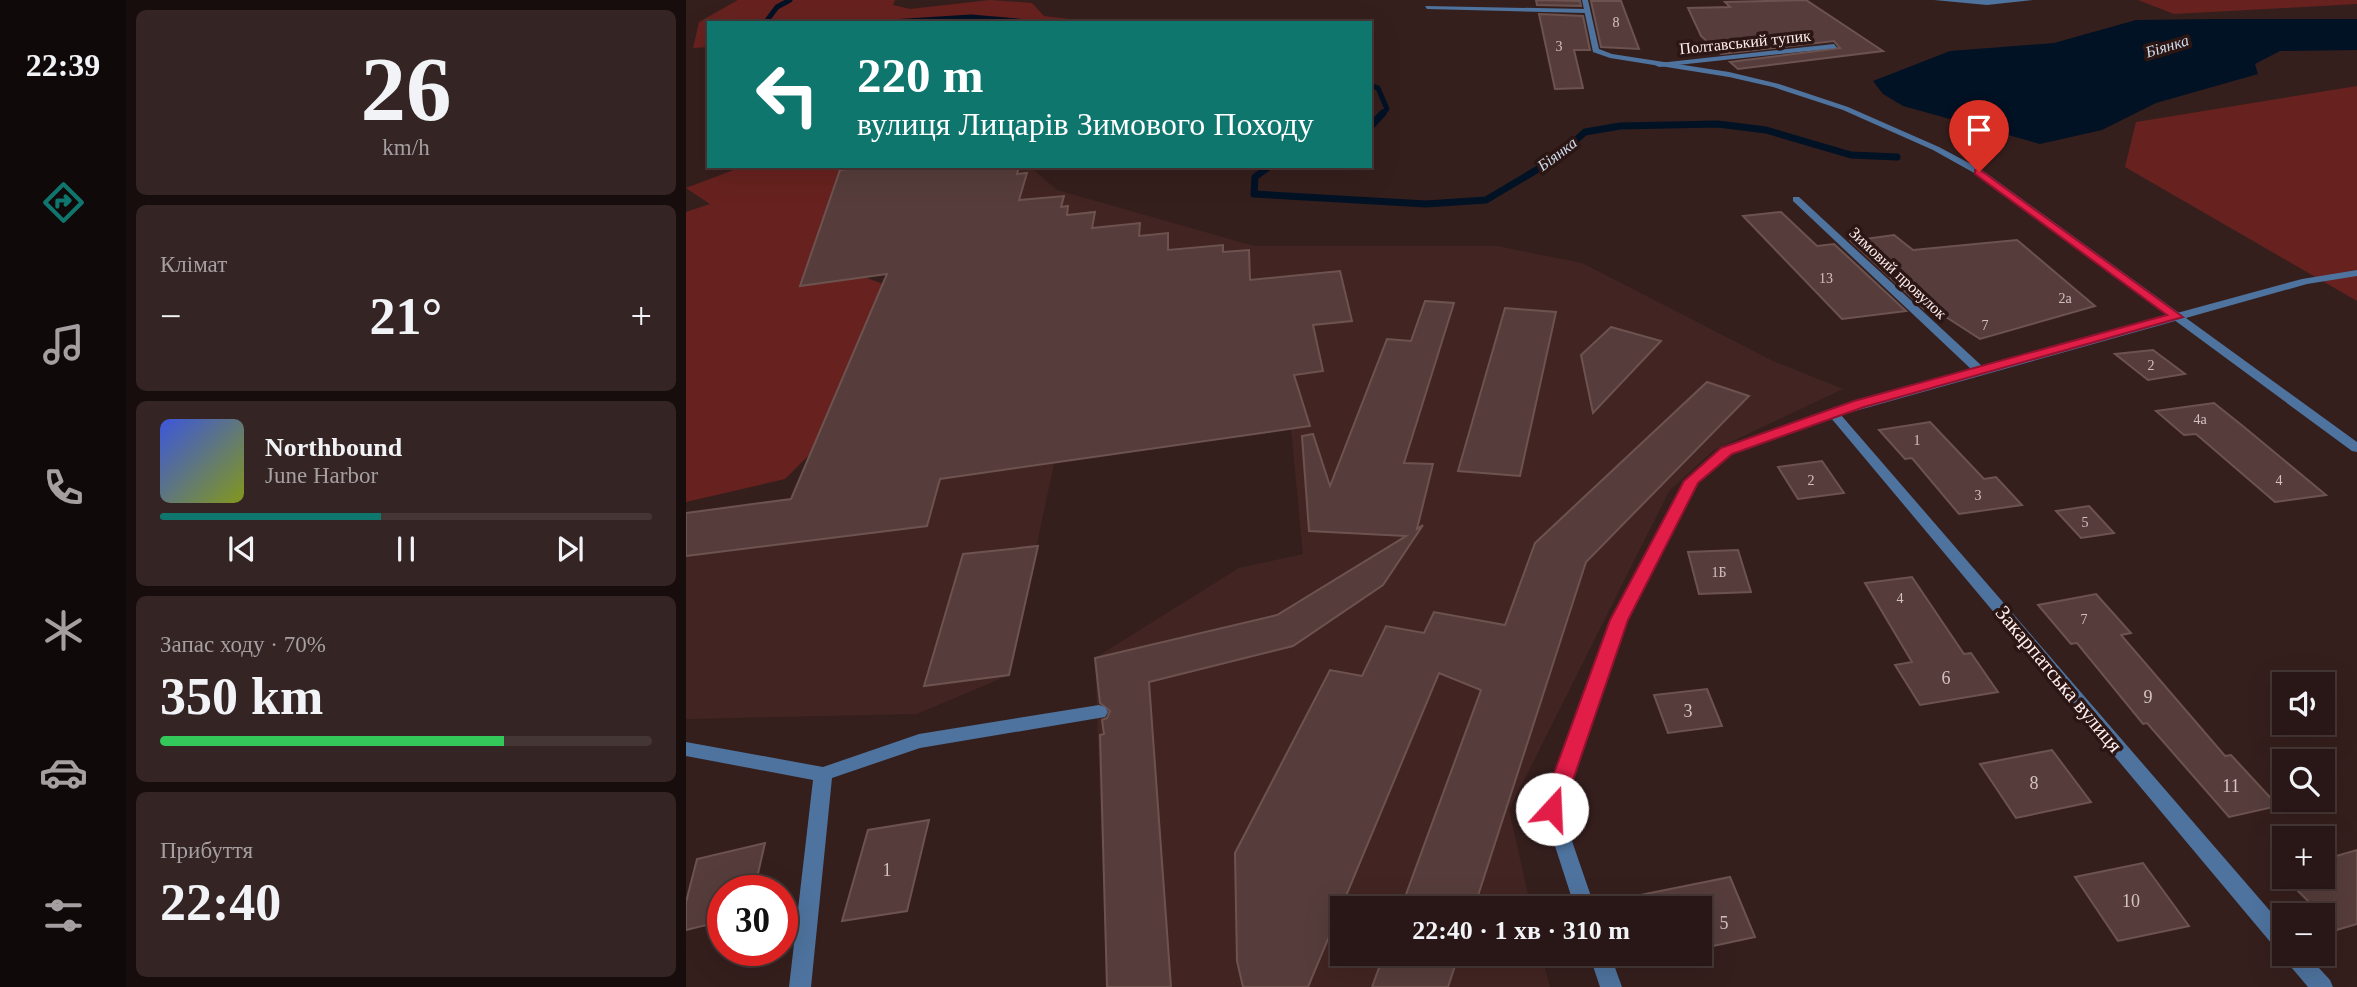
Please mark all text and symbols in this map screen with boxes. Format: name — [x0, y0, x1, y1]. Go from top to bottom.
house number: 8 — [1613, 15, 1620, 30]
street label: Полтавський тупик — [1678, 27, 1812, 58]
water label: Біянка — [2142, 31, 2191, 61]
text: 26 — [361, 39, 452, 140]
house number: 3 — [1556, 39, 1563, 54]
text: 22:39 — [26, 47, 100, 83]
text: 220 m — [857, 48, 984, 103]
icon: left — [742, 49, 833, 140]
pin — [1949, 100, 2009, 172]
text: вулиця Лицарів Зимового Походу — [857, 106, 1314, 142]
icon: arrive — [1960, 111, 1998, 149]
water label: Біянка — [1533, 134, 1580, 175]
text: km/h — [382, 135, 430, 160]
icon: directions — [39, 178, 88, 227]
street label: Зимовий провулок — [1845, 224, 1950, 323]
text: Клімат — [160, 252, 227, 277]
house number: 13 — [1819, 271, 1833, 286]
text: 21° — [370, 288, 442, 345]
house number: 2а — [2058, 291, 2072, 306]
text: − — [160, 295, 181, 337]
text: + — [631, 295, 652, 337]
house number: 7 — [1982, 318, 1989, 333]
icon: music — [39, 320, 88, 369]
house number: 2 — [2148, 358, 2155, 373]
house number: 4а — [2193, 412, 2207, 427]
text: Northbound — [265, 433, 402, 462]
house number: 1 — [1914, 433, 1921, 448]
icon: phone — [39, 463, 88, 512]
text: June Harbor — [265, 463, 378, 488]
house number: 2 — [1808, 473, 1815, 488]
house number: 4 — [2276, 473, 2283, 488]
house number: 3 — [1975, 488, 1982, 503]
house number: 5 — [2082, 515, 2089, 530]
icon: previous — [223, 530, 261, 568]
icon: pause — [387, 530, 425, 568]
icon: next — [551, 530, 589, 568]
house number: 1Б — [1711, 565, 1727, 580]
house number: 4 — [1897, 591, 1904, 606]
street label: Закарпатська вулиця — [1991, 601, 2127, 757]
icon: climate — [39, 606, 88, 655]
house number: 7 — [2081, 612, 2088, 627]
text: Запас ходу · 70% — [160, 632, 326, 657]
text: 350 km — [160, 668, 323, 725]
house number: 6 — [1942, 668, 1951, 688]
map controls — [2272, 672, 2335, 966]
button: sound — [2272, 672, 2335, 735]
house number: 9 — [2144, 687, 2153, 707]
house number: 3 — [1684, 701, 1693, 721]
icon: car — [39, 748, 88, 797]
button: search — [2272, 749, 2335, 812]
position arrow — [1515, 772, 1589, 846]
house number: 8 — [2030, 773, 2039, 793]
house number: 11 — [2222, 776, 2240, 796]
button: + — [2272, 826, 2335, 889]
text: Прибуття — [160, 838, 253, 863]
house number: 1 — [883, 860, 892, 880]
text: 22:40 — [160, 874, 281, 931]
speed limit sign: 30 — [707, 875, 798, 966]
icon: filters — [39, 891, 88, 940]
house number: 10 — [2122, 891, 2140, 911]
button: − — [2272, 903, 2335, 966]
house number: 5 — [1720, 913, 1729, 933]
text: 22:40 · 1 хв · 310 m — [1412, 916, 1630, 945]

